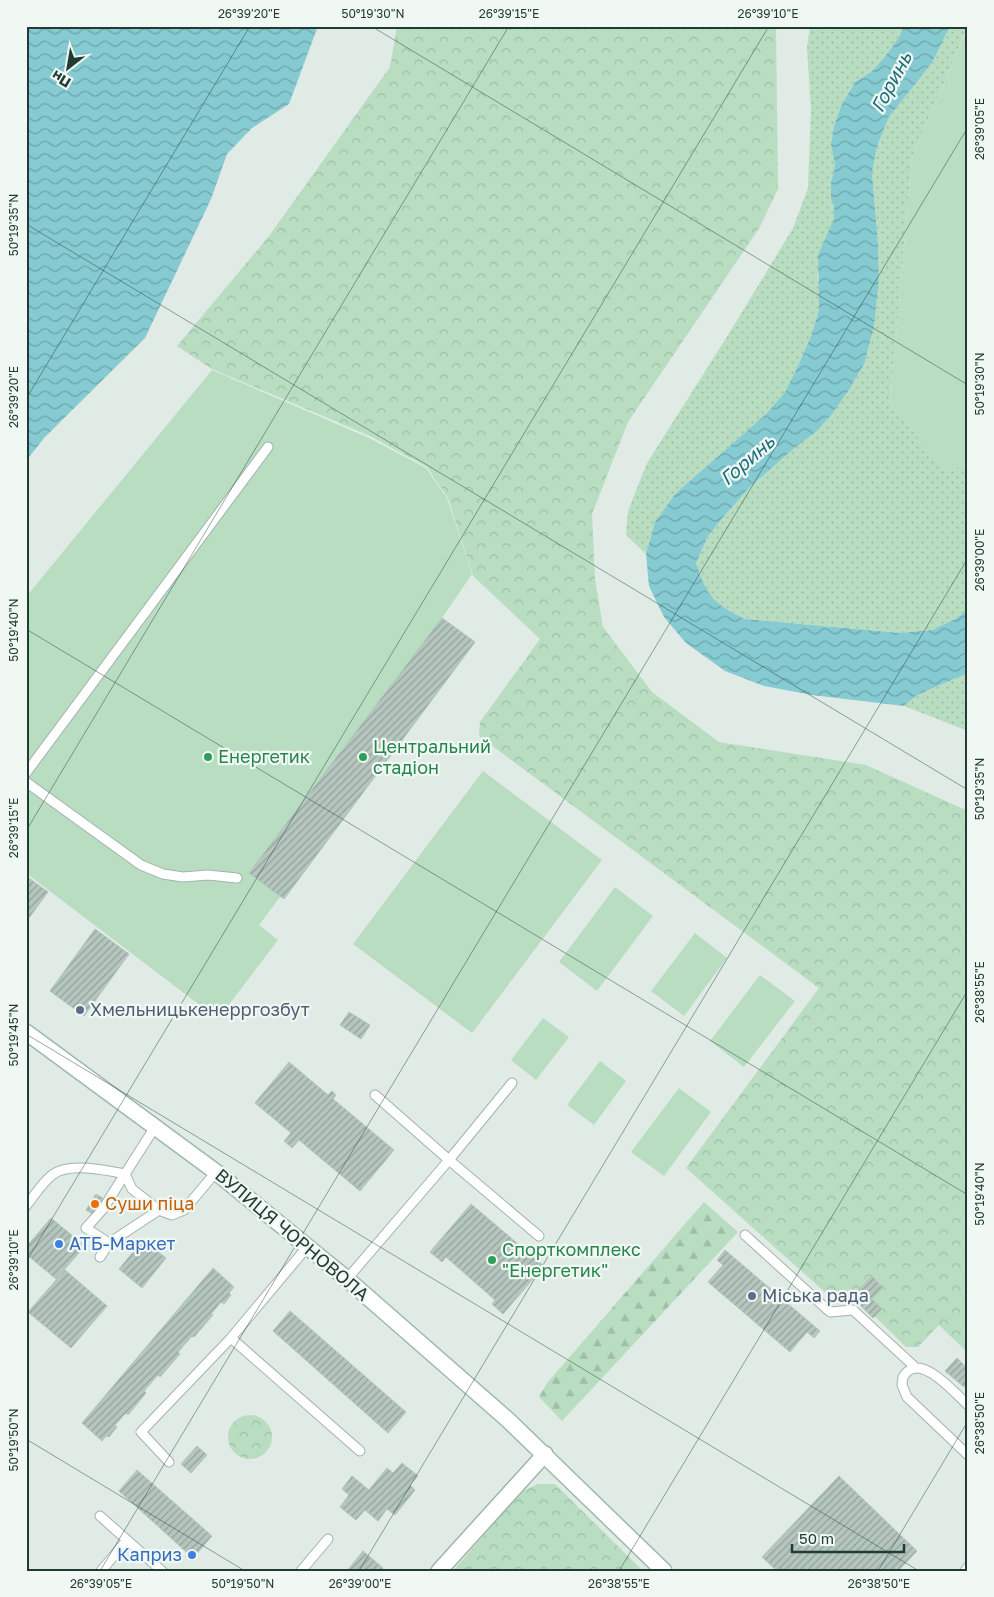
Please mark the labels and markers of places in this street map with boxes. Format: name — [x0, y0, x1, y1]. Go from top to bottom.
place label: Центральний стадіон — [373, 735, 491, 778]
place label: Енергетик — [218, 745, 310, 767]
marker: Енергетик — [202, 751, 214, 763]
marker: Центральний стадіон — [357, 751, 369, 763]
place label: Хмельницькенерргозбут — [90, 998, 310, 1020]
marker: Хмельницькенерргозбут — [74, 1004, 86, 1016]
place label: Суши піца — [105, 1192, 195, 1214]
marker: Суши піца — [89, 1198, 101, 1210]
place label: АТБ-Маркет — [69, 1232, 176, 1254]
marker: АТБ-Маркет — [53, 1238, 65, 1250]
place label: Спорткомплекс "Енергетик" — [502, 1238, 641, 1281]
marker: Спорткомплекс "Енергетик" — [486, 1254, 498, 1266]
place label: Міська рада — [762, 1284, 869, 1306]
marker: Міська рада — [746, 1290, 758, 1302]
place label: Каприз — [117, 1543, 182, 1565]
marker: Каприз — [186, 1549, 198, 1561]

